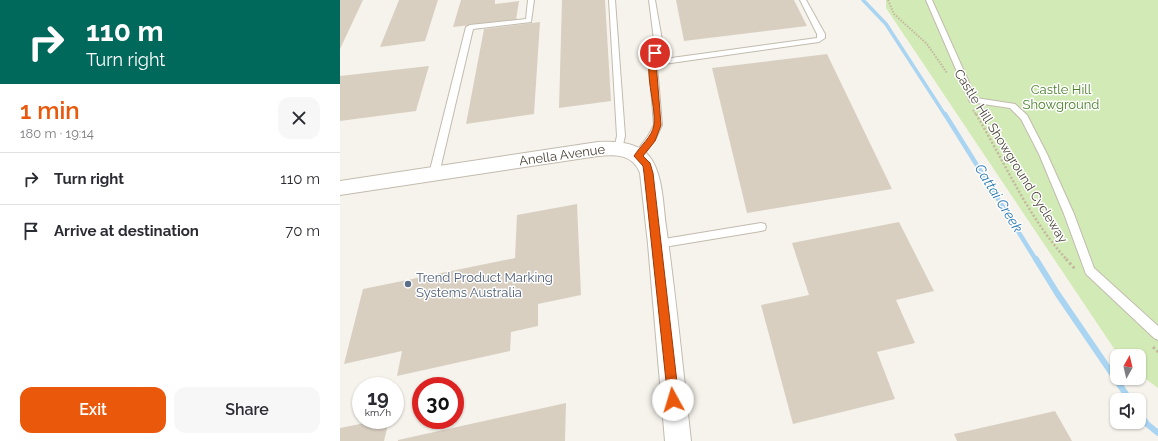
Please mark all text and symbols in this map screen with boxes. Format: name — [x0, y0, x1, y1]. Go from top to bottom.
text: 110 m — [86, 15, 164, 48]
icon: right — [20, 16, 72, 68]
pin — [638, 36, 672, 70]
icon: arrive — [644, 42, 666, 64]
text: Turn right — [86, 49, 165, 70]
street label: Castle Hill Showground Cycleway — [951, 66, 1071, 246]
park label: Castle Hill Showground — [1023, 82, 1099, 112]
text: 1 min — [20, 96, 80, 125]
button: close — [278, 97, 320, 139]
text: 180 m · 19:14 — [20, 126, 94, 141]
street label: Anella Avenue — [518, 141, 606, 168]
water label: Cattai Creek — [972, 161, 1027, 236]
icon: right — [20, 168, 42, 190]
text: Turn right — [54, 170, 124, 188]
text: 110 m — [280, 170, 320, 188]
icon: arrive — [20, 220, 42, 242]
text: Arrive at destination — [54, 222, 199, 240]
text: 70 m — [285, 222, 320, 240]
place label: Trend Product Marking Systems Australia — [416, 270, 553, 300]
marker: Trend Product Marking Systems Australia — [403, 279, 413, 289]
north arrow — [1110, 349, 1146, 385]
map controls — [1110, 349, 1146, 429]
speed limit sign: 30 — [412, 377, 464, 429]
position arrow — [652, 379, 694, 421]
text: 19 — [367, 386, 389, 410]
button: Exit — [20, 387, 166, 433]
button: Share — [174, 387, 320, 433]
button: sound — [1110, 393, 1146, 429]
text: km/h — [365, 407, 391, 418]

